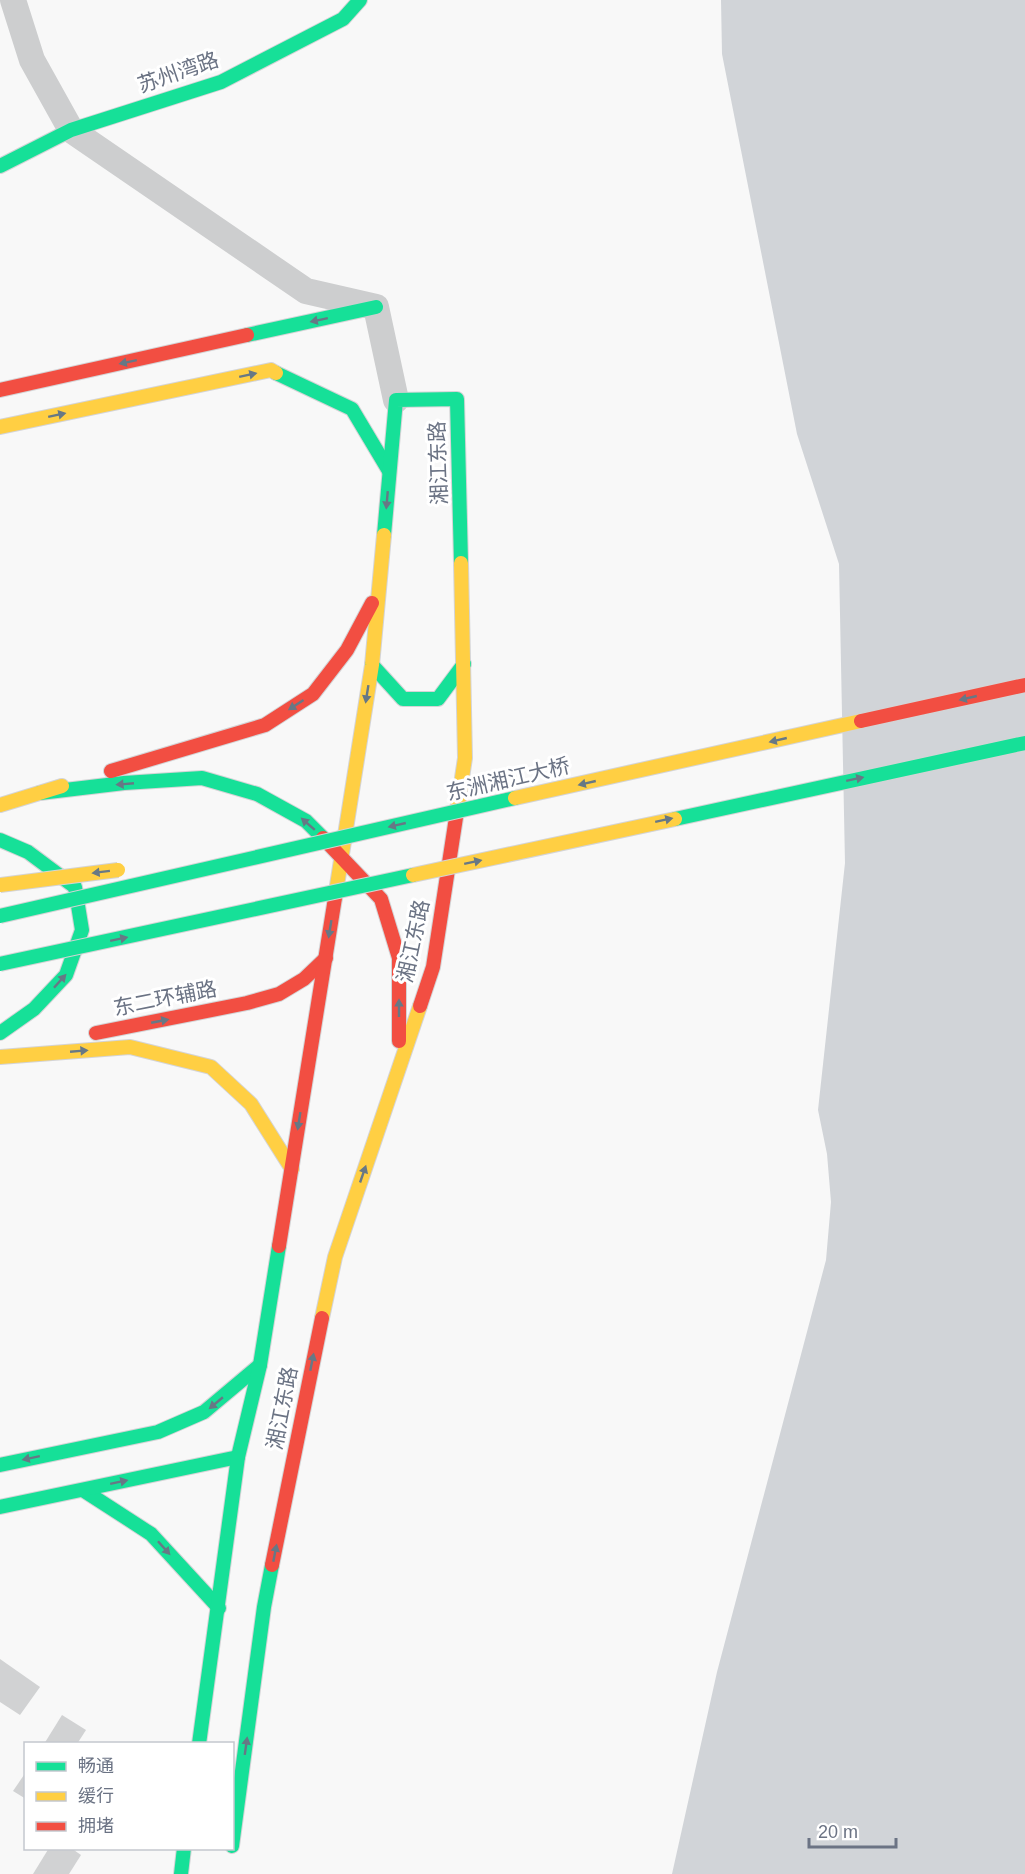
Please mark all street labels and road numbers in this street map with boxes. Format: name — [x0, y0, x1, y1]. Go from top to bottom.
street label: 苏州湾路 — [135, 47, 221, 97]
street label: 湘江东路 — [425, 421, 451, 505]
street label: 东洲湘江大桥 — [444, 754, 572, 804]
street label: 湘江东路 — [393, 898, 433, 984]
street label: 东二环辅路 — [111, 977, 219, 1019]
street label: 湘江东路 — [263, 1365, 301, 1451]

